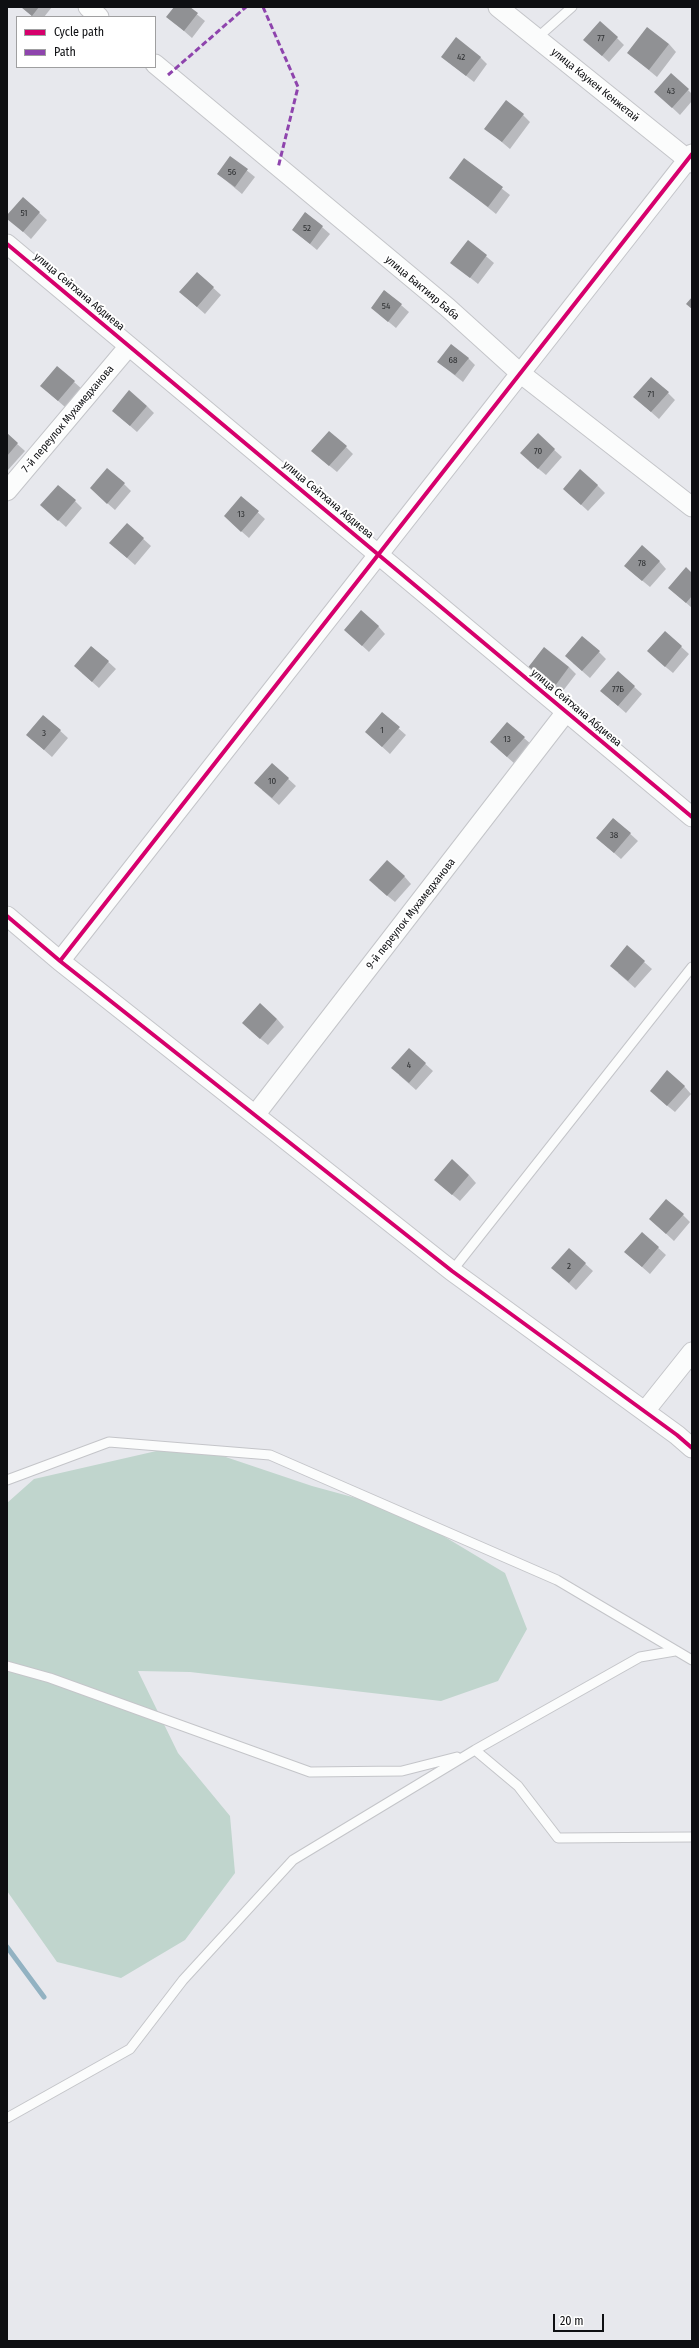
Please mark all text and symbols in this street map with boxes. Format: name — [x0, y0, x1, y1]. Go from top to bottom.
legend — [16, 16, 156, 68]
text: Cycle path — [54, 25, 104, 39]
house number: 77 — [597, 33, 605, 43]
text: Path — [54, 45, 76, 59]
street label: улица Каукен Кенжетай — [548, 45, 642, 125]
house number: 42 — [457, 52, 465, 62]
house number: 43 — [667, 86, 675, 96]
house number: 56 — [228, 167, 236, 177]
house number: 51 — [20, 208, 28, 218]
house number: 52 — [303, 223, 311, 233]
street label: улица Сейтхана Абдиева — [31, 250, 127, 334]
street label: улица Бактияр Баба — [382, 253, 462, 323]
house number: 54 — [382, 301, 390, 311]
house number: 68 — [449, 355, 457, 365]
street label: 7-й переулок Мухамедханова — [19, 363, 117, 475]
house number: 71 — [647, 389, 655, 399]
house number: 70 — [534, 446, 542, 456]
street label: улица Сейтхана Абдиева — [280, 458, 376, 542]
house number: 13 — [237, 509, 245, 519]
house number: 78 — [638, 558, 646, 568]
street label: улица Сейтхана Абдиева — [528, 666, 624, 750]
house number: 77Б — [612, 684, 624, 694]
house number: 1 — [380, 725, 384, 735]
house number: 3 — [42, 728, 46, 738]
house number: 13 — [503, 734, 511, 744]
house number: 10 — [268, 776, 276, 786]
house number: 38 — [610, 830, 618, 840]
street label: 9-й переулок Мухамедханова — [364, 856, 458, 972]
house number: 4 — [407, 1060, 411, 1070]
house number: 2 — [567, 1261, 571, 1271]
scale bar — [555, 2306, 606, 2332]
text: 20 m — [560, 2314, 584, 2328]

